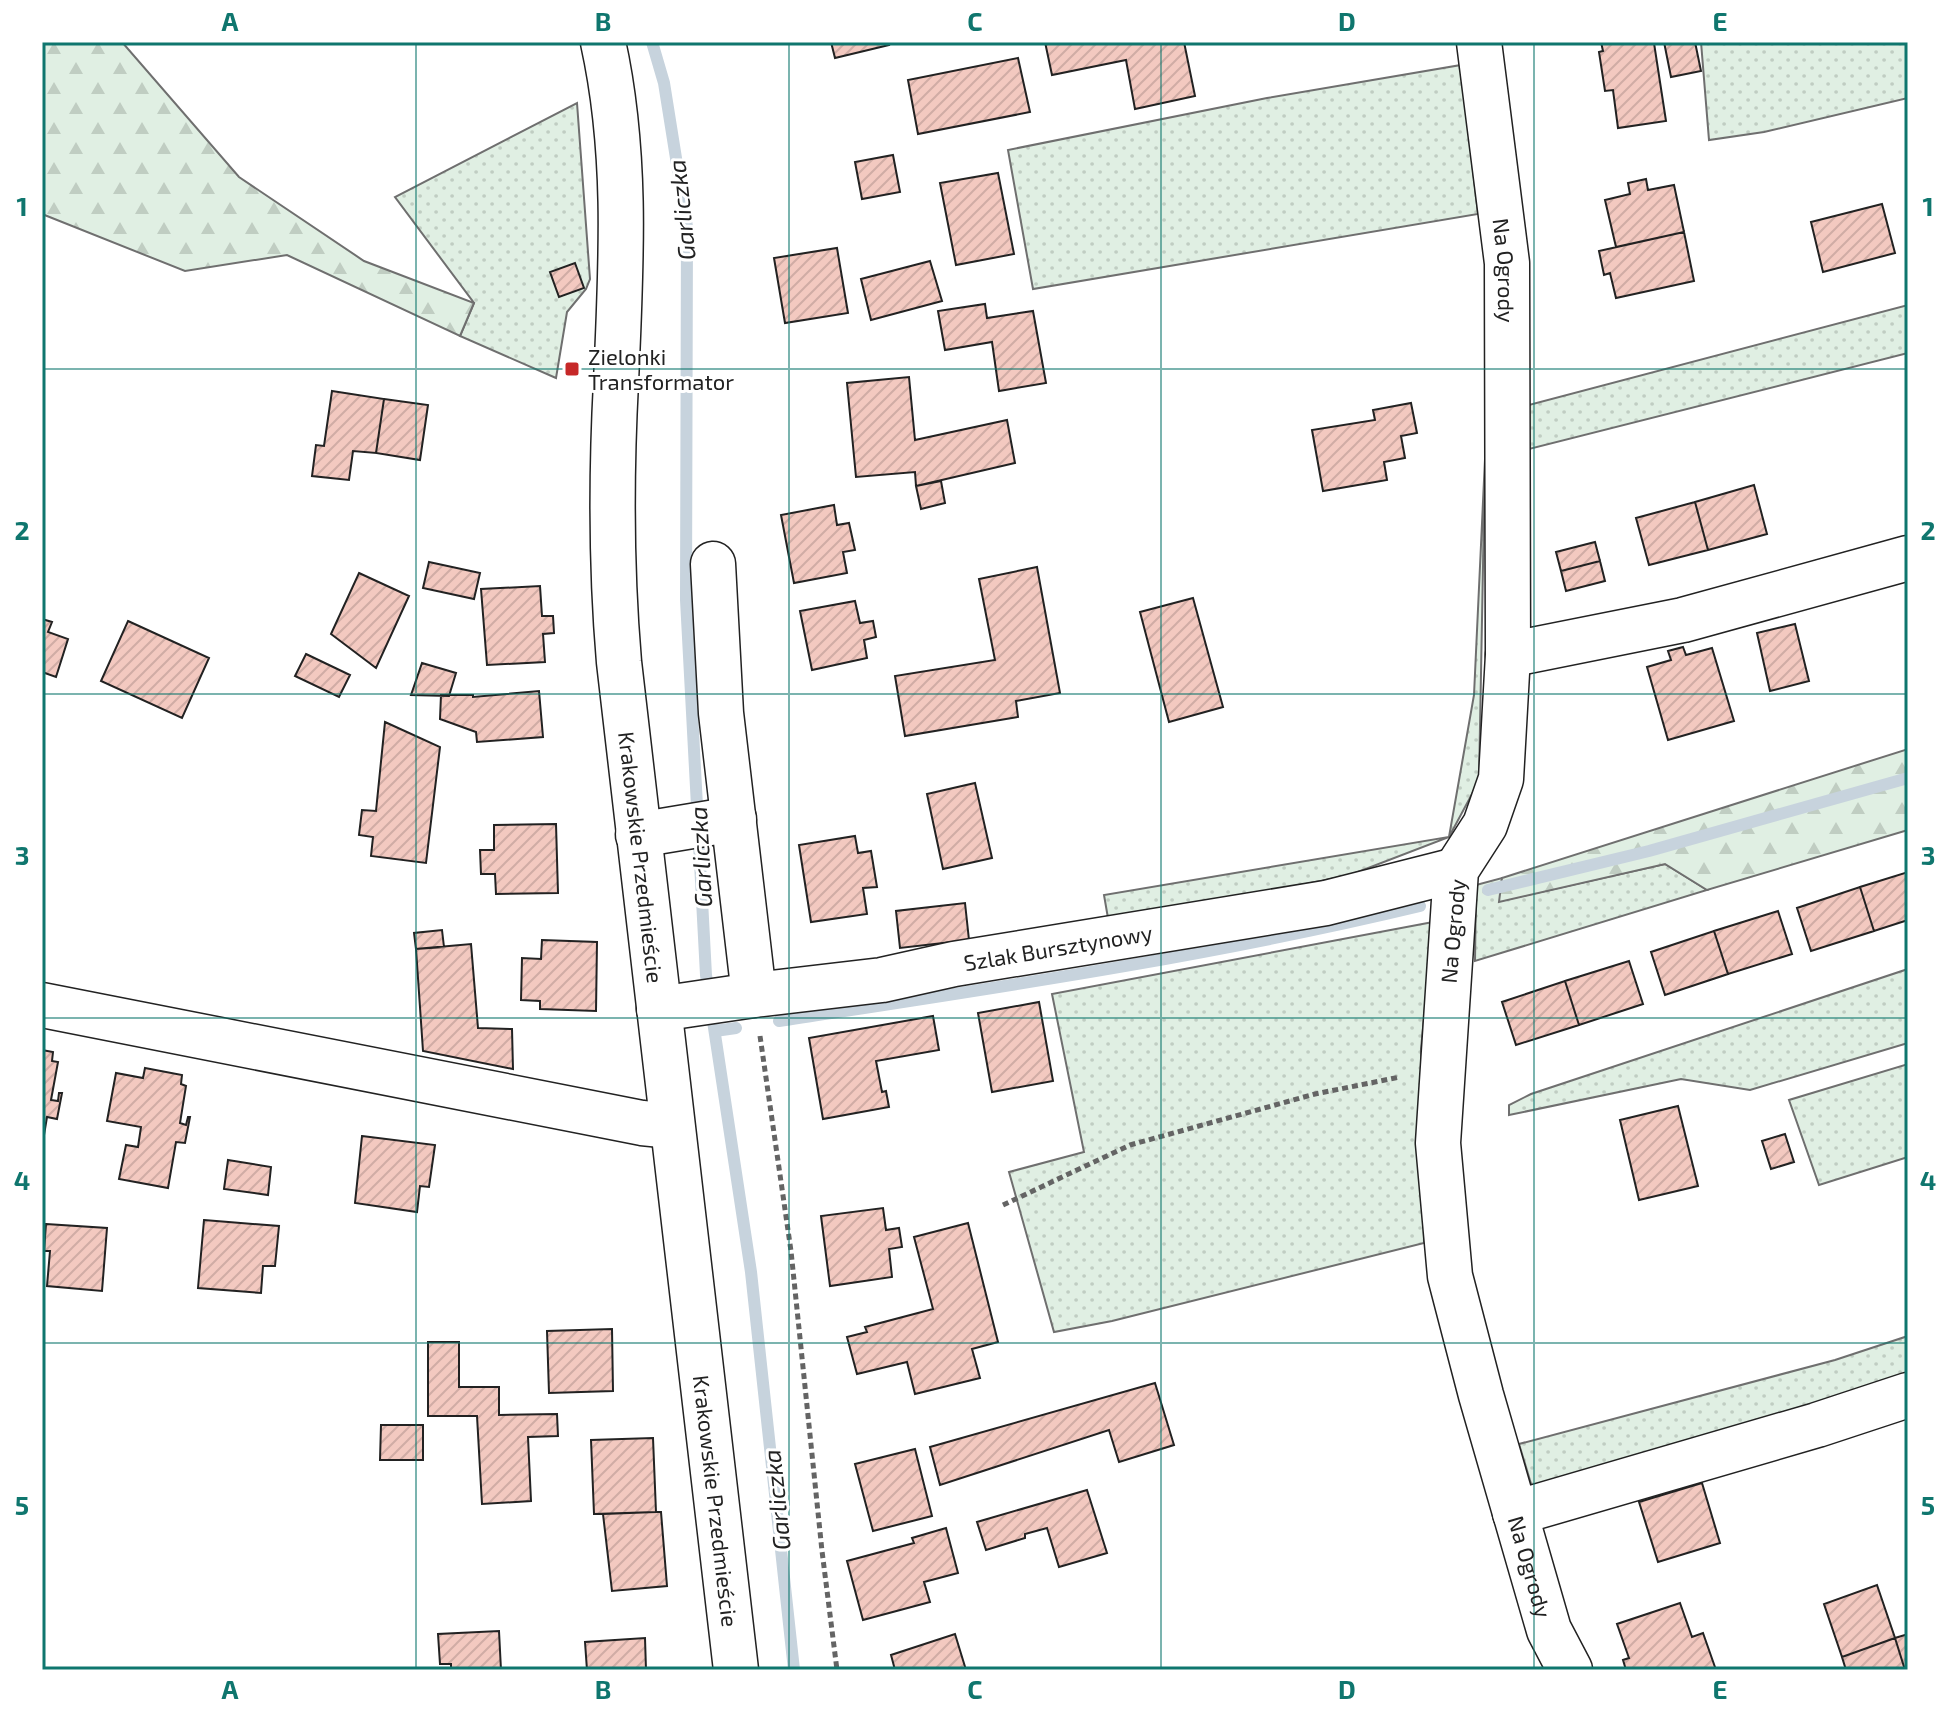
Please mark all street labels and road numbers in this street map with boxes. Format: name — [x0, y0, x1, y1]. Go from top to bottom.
street label: Na Ogrody — [1488, 217, 1520, 323]
street label: Krakowskie Przedmieście — [614, 730, 669, 984]
street label: Na Ogrody — [1434, 877, 1470, 984]
street label: Szlak Bursztynowy — [962, 919, 1154, 975]
street label: Krakowskie Przedmieście — [689, 1374, 744, 1628]
street label: Na Ogrody — [1504, 1513, 1558, 1621]

